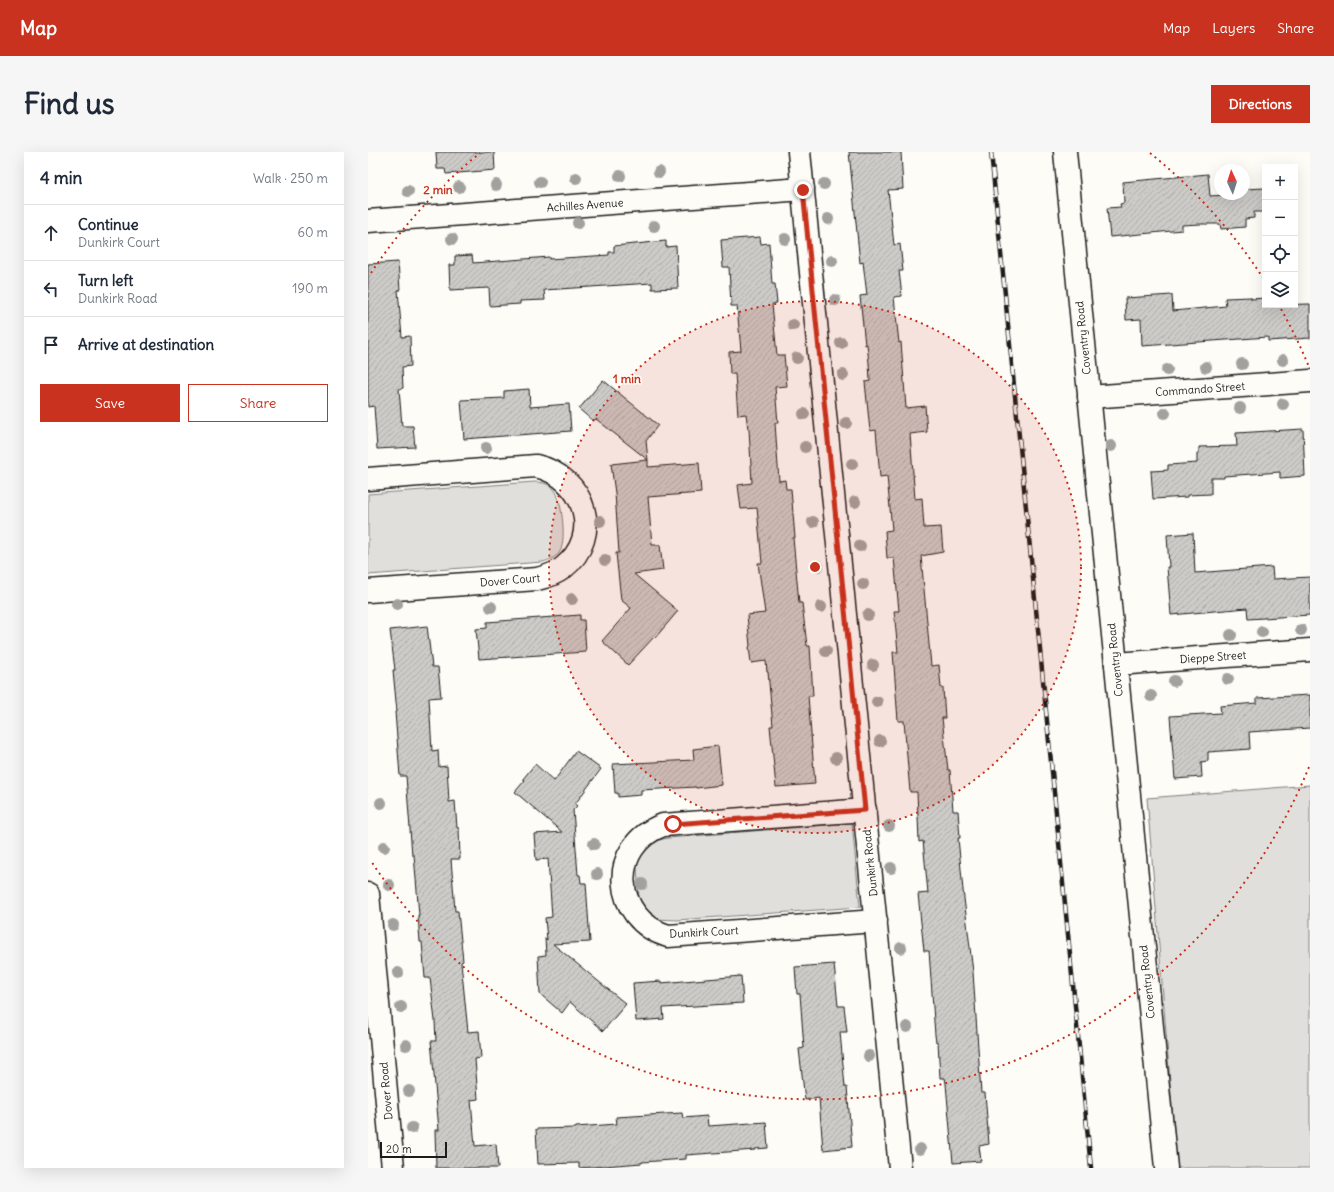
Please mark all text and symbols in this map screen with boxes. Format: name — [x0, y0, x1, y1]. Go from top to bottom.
text: Map — [20, 16, 57, 40]
text: Map — [1163, 19, 1190, 37]
text: Layers — [1212, 19, 1255, 37]
text: Share — [1277, 19, 1314, 37]
button: Directions — [1211, 85, 1310, 123]
text: Find us — [24, 86, 115, 122]
north arrow — [1214, 164, 1250, 200]
map controls — [1262, 164, 1298, 308]
button: + — [1262, 164, 1298, 200]
text: 4 min — [40, 167, 82, 189]
text: Walk · 250 m — [253, 170, 328, 187]
route end — [794, 181, 812, 199]
text: 2 min — [423, 182, 453, 197]
street label: Achilles Avenue — [546, 195, 624, 215]
button: − — [1262, 200, 1298, 236]
text: Continue — [78, 215, 139, 234]
icon: ahead — [40, 222, 62, 244]
text: 60 m — [297, 224, 328, 241]
text: Dunkirk Court — [78, 234, 160, 251]
button: locate — [1262, 236, 1298, 272]
text: Turn left — [78, 271, 133, 290]
button: layers — [1262, 272, 1298, 308]
icon: left — [40, 278, 62, 300]
text: 190 m — [292, 280, 328, 297]
text: Dunkirk Road — [78, 290, 157, 307]
street label: Coventry Road — [1072, 300, 1094, 375]
icon: arrive — [40, 334, 62, 356]
text: Arrive at destination — [78, 335, 214, 354]
text: 1 min — [613, 371, 641, 386]
street label: Commando Street — [1155, 379, 1246, 399]
button: Save — [40, 384, 180, 422]
button: Share — [188, 384, 328, 422]
centre of rings — [808, 560, 822, 574]
street label: Dover Court — [479, 570, 541, 590]
street label: Coventry Road — [1104, 622, 1126, 697]
street label: Dieppe Street — [1179, 648, 1247, 666]
route start — [664, 815, 682, 833]
street label: Dunkirk Road — [859, 828, 880, 897]
street label: Dunkirk Court — [669, 923, 739, 941]
street label: Coventry Road — [1136, 944, 1158, 1019]
street label: Dover Road — [376, 1061, 396, 1121]
scale bar — [380, 1140, 447, 1159]
text: 20 m — [386, 1142, 412, 1156]

